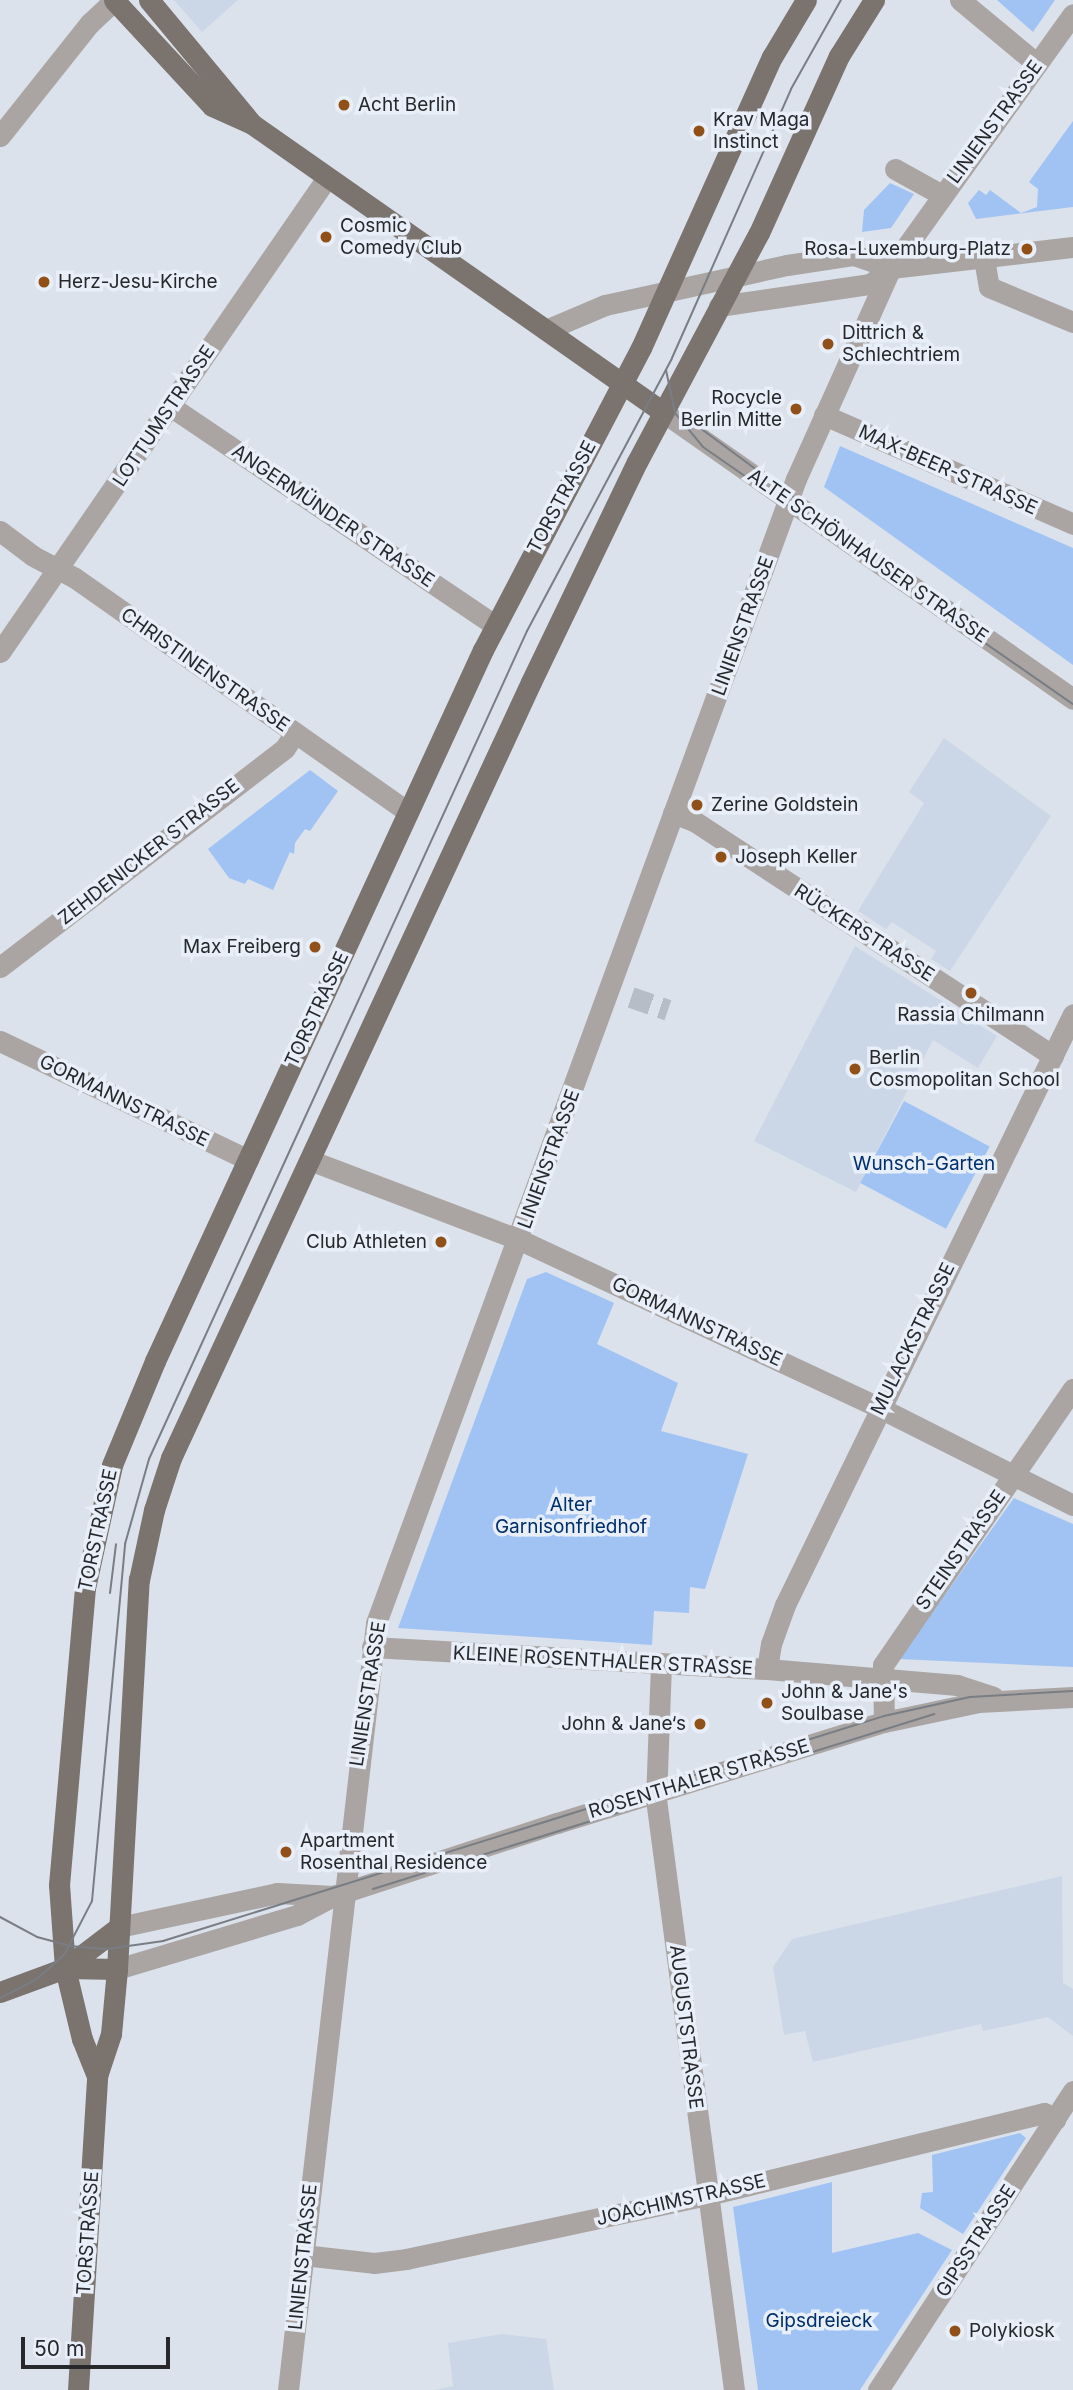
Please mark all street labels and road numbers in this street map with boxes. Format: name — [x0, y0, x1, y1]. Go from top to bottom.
street label: LINIENSTRASSE — [943, 56, 1047, 188]
street label: LOTTUMSTRASSE — [108, 341, 220, 491]
street label: MAX-BEER-STRASSE — [855, 420, 1041, 520]
street label: TORSTRASSE — [523, 437, 601, 557]
street label: ANGERMÜNDER STRASSE — [227, 440, 439, 592]
street label: ALTE SCHÖNHAUSER STRASSE — [744, 464, 992, 648]
street label: LINIENSTRASSE — [707, 553, 779, 699]
street label: CHRISTINENSTRASSE — [116, 603, 294, 737]
street label: ZEHDENICKER STRASSE — [54, 774, 244, 930]
street label: RÜCKERSTRASSE — [790, 879, 938, 987]
street label: TORSTRASSE — [280, 948, 354, 1070]
street label: GORMANNSTRASSE — [36, 1050, 212, 1152]
street label: LINIENSTRASSE — [513, 1086, 585, 1232]
street label: MULACKSTRASSE — [866, 1259, 960, 1419]
street label: GORMANNSTRASSE — [608, 1272, 786, 1372]
street label: TORSTRASSE — [74, 1467, 122, 1593]
street label: STEINSTRASSE — [911, 1486, 1011, 1614]
street label: LINIENSTRASSE — [345, 1620, 391, 1768]
street label: KLEINE ROSENTHALER STRASSE — [452, 1642, 754, 1680]
street label: ROSENTHALER STRASSE — [586, 1735, 812, 1823]
street label: AUGUSTSTRASSE — [665, 1944, 707, 2110]
street label: JOACHIMSTRASSE — [594, 2169, 768, 2231]
street label: TORSTRASSE — [72, 2170, 104, 2296]
street label: GIPSSTRASSE — [931, 2181, 1021, 2301]
street label: LINIENSTRASSE — [284, 2183, 322, 2331]

